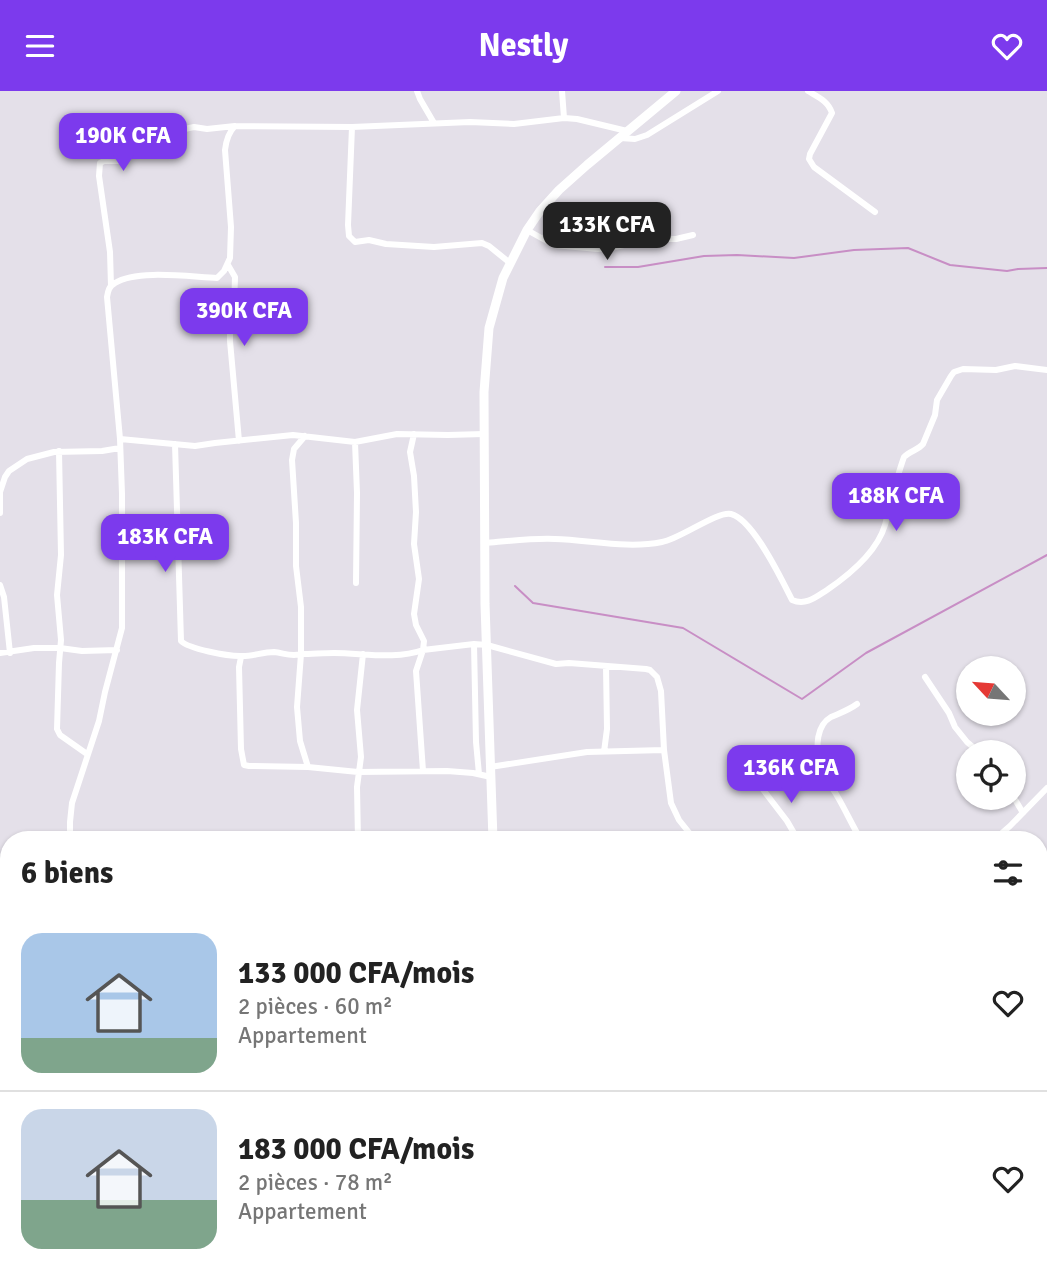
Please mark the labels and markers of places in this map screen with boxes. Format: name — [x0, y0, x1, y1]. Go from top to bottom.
pin: 190K CFA — [51, 113, 195, 173]
pin: 133K CFA — [535, 202, 679, 262]
pin: 390K CFA — [172, 289, 316, 348]
pin: 188K CFA — [824, 473, 968, 533]
pin: 183K CFA — [93, 515, 237, 574]
pin: 136K CFA — [719, 745, 863, 805]

